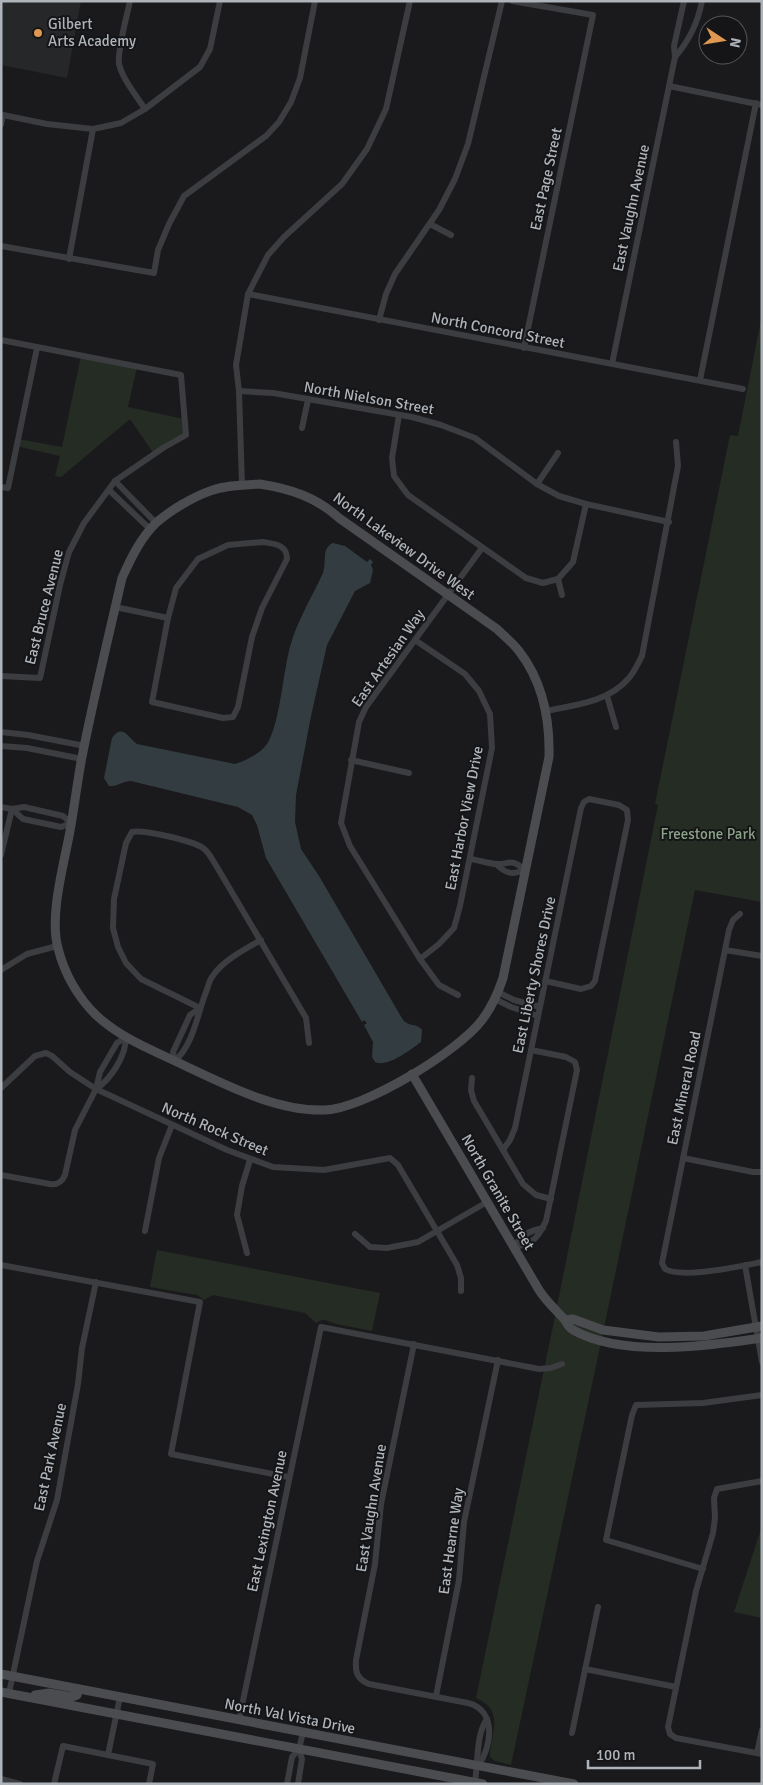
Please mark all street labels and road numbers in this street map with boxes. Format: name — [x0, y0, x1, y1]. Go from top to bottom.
street label: East Page Street — [526, 126, 566, 232]
street label: East Vaughn Avenue — [609, 143, 653, 273]
street label: North Concord Street — [430, 308, 566, 352]
street label: North Nielson Street — [303, 378, 435, 418]
street label: North Lakeview Drive West — [330, 488, 478, 604]
street label: East Bruce Avenue — [21, 547, 67, 667]
street label: East Artesian Way — [348, 606, 428, 710]
street label: East Harbor View Drive — [441, 744, 487, 892]
street label: East Liberty Shores Drive — [509, 895, 559, 1055]
street label: East Mineral Road — [663, 1029, 705, 1147]
street label: North Rock Street — [159, 1098, 271, 1160]
street label: North Granite Street — [458, 1131, 538, 1253]
street label: East Park Avenue — [30, 1401, 70, 1513]
street label: East Vaughn Avenue — [352, 1443, 390, 1573]
street label: East Lexington Avenue — [243, 1448, 291, 1594]
street label: East Hearne Way — [435, 1487, 467, 1595]
street label: North Val Vista Drive — [223, 1694, 357, 1738]

